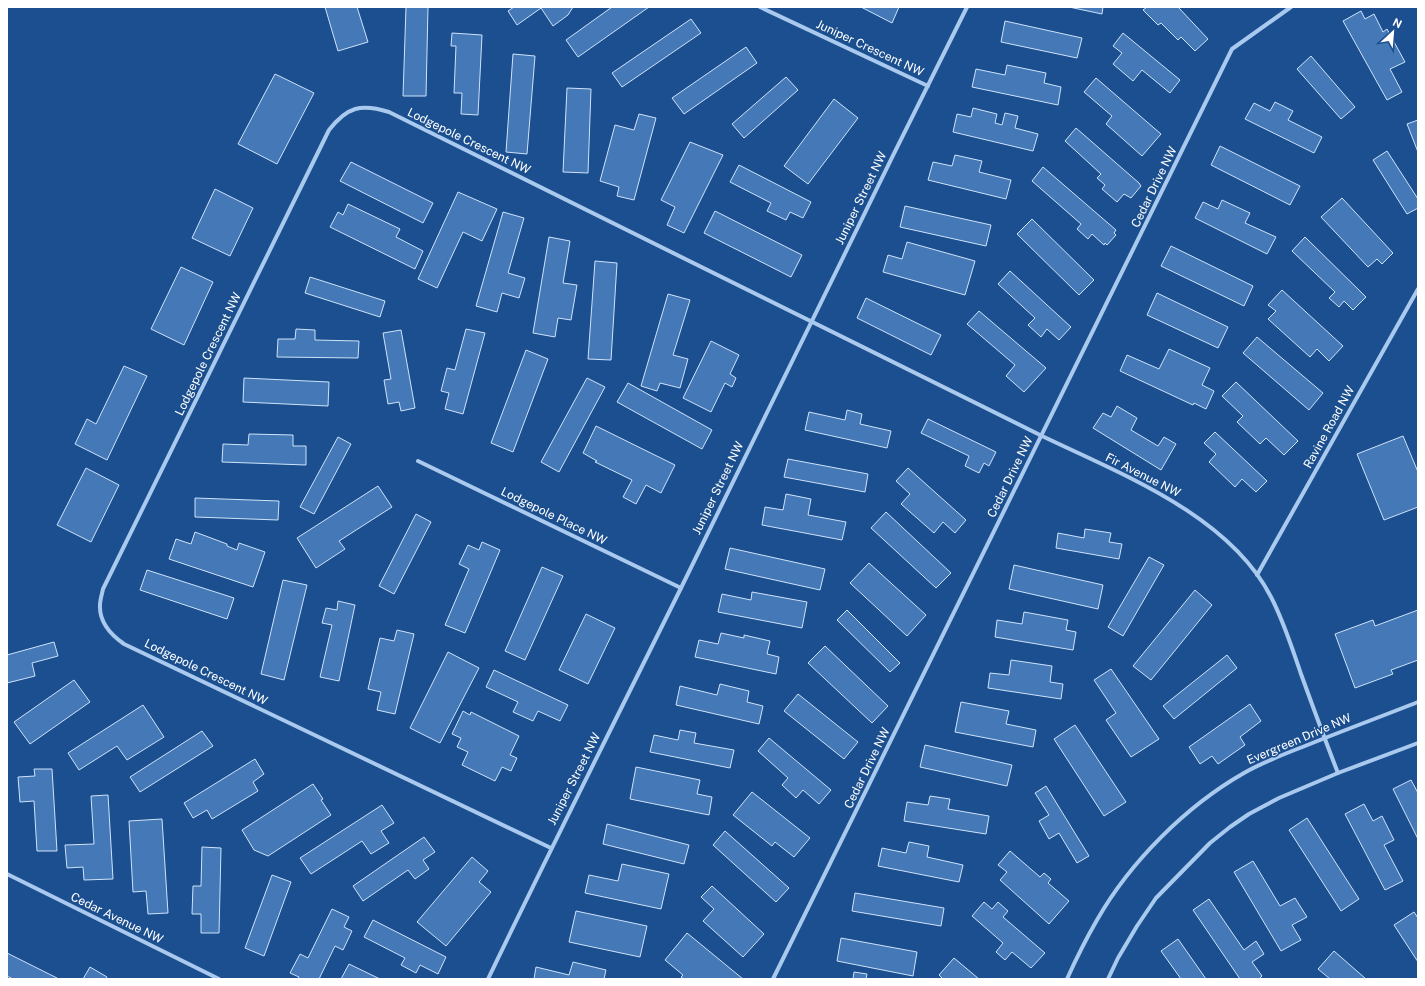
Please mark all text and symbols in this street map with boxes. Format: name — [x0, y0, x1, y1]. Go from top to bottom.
north arrow — [1373, 12, 1413, 52]
text: N — [1391, 16, 1404, 30]
street label: Juniper Crescent NW — [814, 17, 926, 79]
street label: Lodgepole Crescent NW — [405, 105, 533, 177]
street label: Cedar Drive NW — [1128, 144, 1180, 230]
street label: Juniper Street NW — [832, 149, 890, 247]
street label: Lodgepole Crescent NW — [172, 290, 244, 418]
street label: Ravine Road NW — [1301, 383, 1358, 471]
street label: Cedar Drive NW — [984, 434, 1036, 520]
street label: Juniper Street NW — [689, 439, 747, 537]
street label: Fir Avenue NW — [1103, 450, 1183, 500]
street label: Lodgepole Place NW — [499, 484, 610, 548]
street label: Lodgepole Crescent NW — [142, 636, 270, 708]
street label: Evergreen Drive NW — [1245, 710, 1354, 767]
street label: Cedar Drive NW — [841, 725, 893, 811]
street label: Juniper Street NW — [545, 730, 604, 827]
street label: Cedar Avenue NW — [69, 890, 166, 947]

